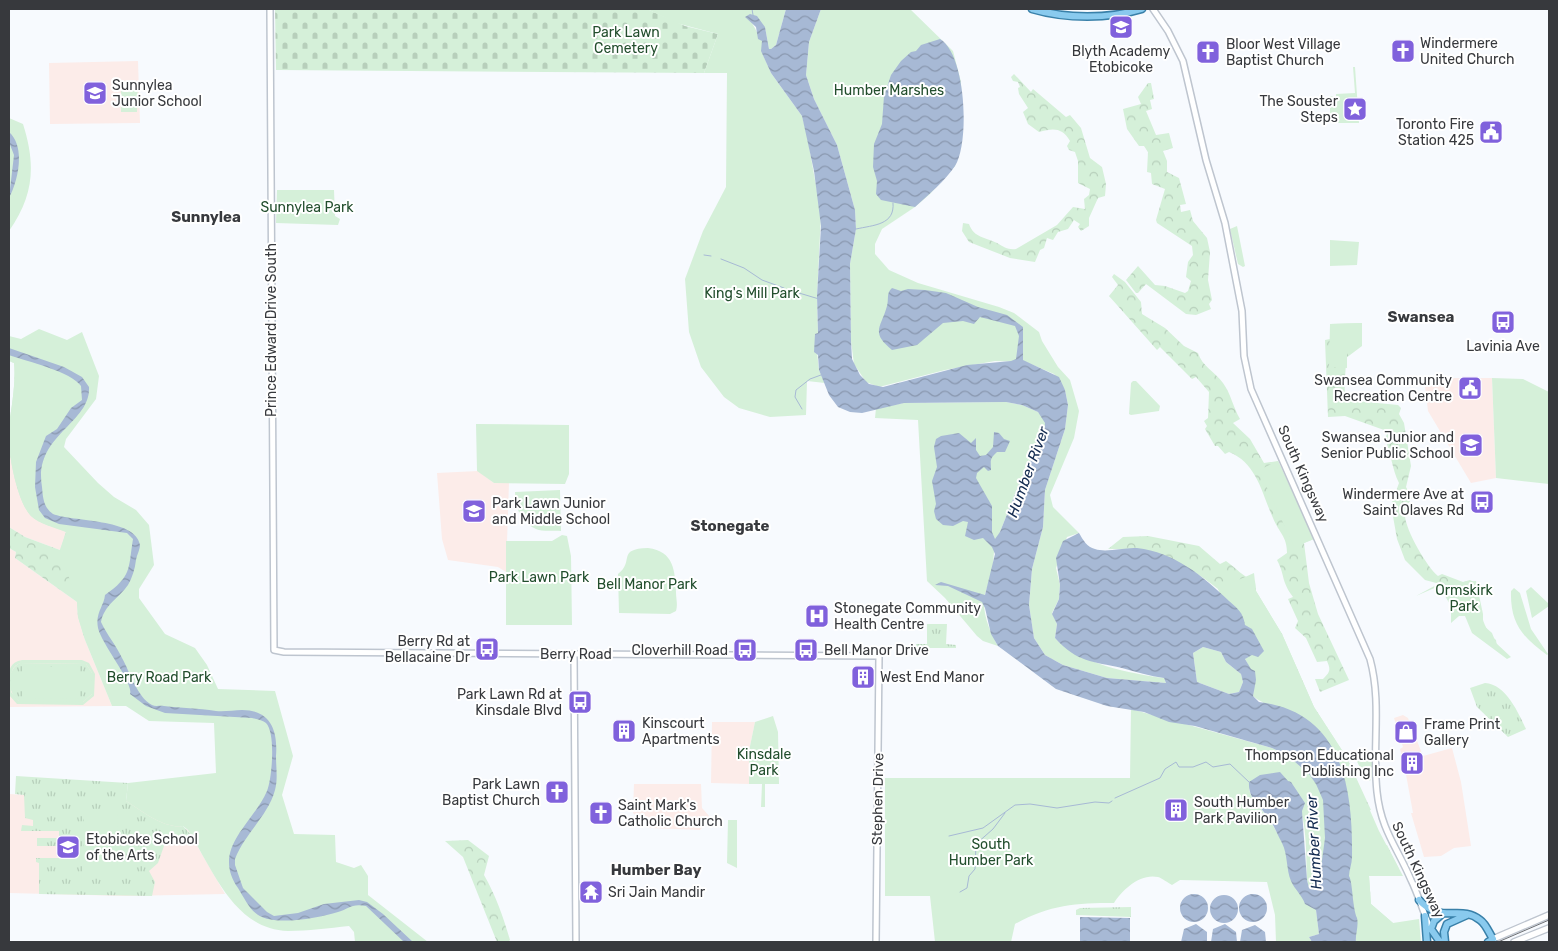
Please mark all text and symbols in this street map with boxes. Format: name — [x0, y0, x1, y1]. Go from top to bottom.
school or university icon: Blyth Academy Etobicoke — [1108, 14, 1134, 40]
park label: Park Lawn Cemetery — [592, 24, 660, 57]
place label: Windermere United Church — [1420, 35, 1514, 68]
place label: Bloor West Village Baptist Church — [1226, 36, 1341, 69]
church icon: Windermere United Church — [1390, 38, 1416, 64]
church icon: Bloor West Village Baptist Church — [1195, 39, 1221, 65]
place label: Blyth Academy Etobicoke — [1072, 43, 1170, 76]
place label: Sunnylea Junior School — [112, 77, 202, 110]
school or university icon: Sunnylea Junior School — [82, 80, 108, 106]
park label: Humber Marshes — [834, 82, 944, 99]
place label: The Souster Steps — [1259, 93, 1339, 126]
place icon: The Souster Steps — [1342, 96, 1368, 122]
place label: Toronto Fire Station 425 — [1396, 116, 1474, 149]
public building icon: Toronto Fire Station 425 — [1478, 119, 1504, 145]
park label: Sunnylea Park — [260, 199, 354, 216]
district label: Sunnylea — [171, 208, 241, 226]
street label: Prince Edward Drive South — [263, 243, 280, 417]
park label: King's Mill Park — [704, 285, 801, 302]
district label: Swansea — [1388, 308, 1455, 326]
bus stop icon: Lavinia Ave — [1490, 309, 1516, 335]
place label: Lavinia Ave — [1466, 338, 1540, 355]
place label: Swansea Community Recreation Centre — [1314, 372, 1452, 405]
public building icon: Swansea Community Recreation Centre — [1457, 375, 1483, 401]
water label: Humber River — [1003, 423, 1053, 520]
street label: South Kingsway — [1274, 423, 1332, 525]
place label: Swansea Junior and Senior Public School — [1321, 429, 1454, 462]
school or university icon: Swansea Junior and Senior Public School — [1458, 432, 1484, 458]
place label: Windermere Ave at Saint Olaves Rd — [1342, 486, 1465, 519]
bus stop icon: Windermere Ave at Saint Olaves Rd — [1469, 489, 1495, 515]
place label: Park Lawn Junior and Middle School — [492, 495, 610, 528]
school or university icon: Park Lawn Junior and Middle School — [461, 498, 487, 524]
district label: Stonegate — [691, 517, 770, 535]
park label: Park Lawn Park — [489, 569, 590, 586]
park label: Bell Manor Park — [597, 576, 698, 593]
park label: Ormskirk Park — [1435, 582, 1494, 615]
place label: Stonegate Community Health Centre — [834, 600, 981, 633]
hospital icon: Stonegate Community Health Centre — [804, 603, 830, 629]
place label: Berry Rd at Bellacaine Dr — [385, 633, 471, 666]
bus stop icon: Berry Rd at Bellacaine Dr — [474, 636, 500, 662]
bus stop icon: Cloverhill Road — [732, 637, 758, 663]
bus stop icon: Bell Manor Drive — [793, 637, 819, 663]
place label: Cloverhill Road — [632, 642, 728, 659]
place label: Bell Manor Drive — [824, 642, 929, 659]
street label: Berry Road — [540, 646, 612, 663]
building icon: West End Manor — [850, 664, 876, 690]
park label: Berry Road Park — [107, 669, 212, 686]
place label: West End Manor — [880, 669, 985, 686]
place label: Park Lawn Rd at Kinsdale Blvd — [457, 686, 563, 719]
bus stop icon: Park Lawn Rd at Kinsdale Blvd — [567, 689, 593, 715]
place label: Kinscourt Apartments — [642, 715, 720, 748]
place label: Frame Print Gallery — [1424, 716, 1501, 749]
building icon: Kinscourt Apartments — [611, 718, 637, 744]
shop icon: Frame Print Gallery — [1393, 719, 1419, 745]
park label: Kinsdale Park — [737, 746, 792, 779]
place label: Thompson Educational Publishing Inc — [1245, 747, 1394, 780]
building icon: Thompson Educational Publishing Inc — [1399, 750, 1425, 776]
street label: Stephen Drive — [869, 753, 887, 845]
place label: Park Lawn Baptist Church — [442, 776, 540, 809]
church icon: Park Lawn Baptist Church — [544, 779, 570, 805]
water label: Humber River — [1302, 793, 1325, 890]
place label: South Humber Park Pavilion — [1194, 794, 1290, 827]
place label: Saint Mark's Catholic Church — [618, 797, 723, 830]
building icon: South Humber Park Pavilion — [1163, 797, 1189, 823]
church icon: Saint Mark's Catholic Church — [588, 800, 614, 826]
street label: South Kingsway — [1388, 819, 1448, 921]
place label: Etobicoke School of the Arts — [86, 831, 198, 864]
school or university icon: Etobicoke School of the Arts — [55, 834, 81, 860]
park label: South Humber Park — [949, 836, 1034, 869]
district label: Humber Bay — [611, 861, 701, 879]
temple icon: Sri Jain Mandir — [578, 879, 604, 905]
place label: Sri Jain Mandir — [608, 884, 706, 901]

